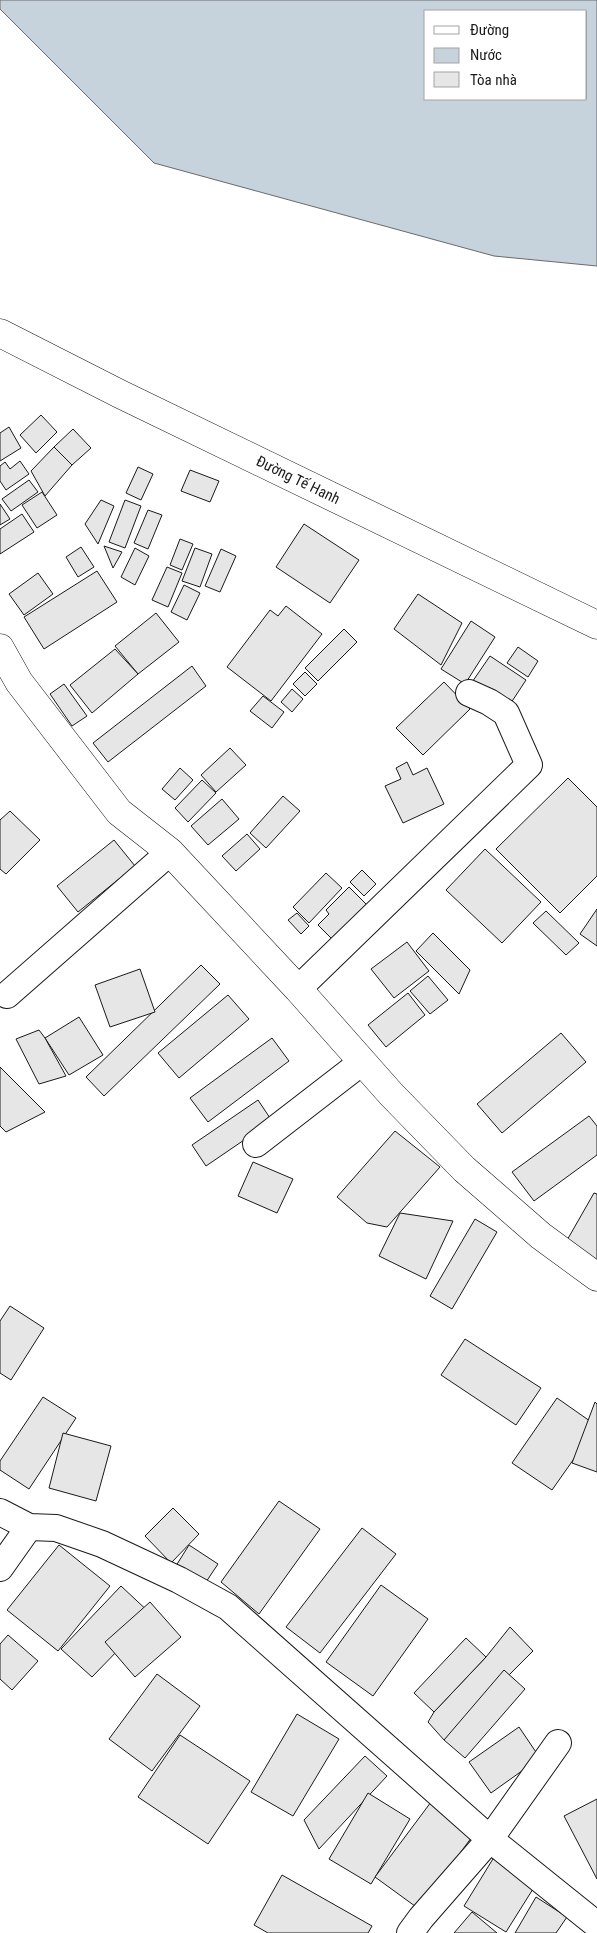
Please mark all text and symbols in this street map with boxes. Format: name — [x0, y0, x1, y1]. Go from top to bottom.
legend — [424, 10, 587, 100]
text: Đường — [470, 21, 509, 39]
text: Nước — [470, 46, 502, 64]
text: Tòa nhà — [470, 71, 517, 89]
street label: Đường Tế Hanh — [253, 452, 343, 508]

